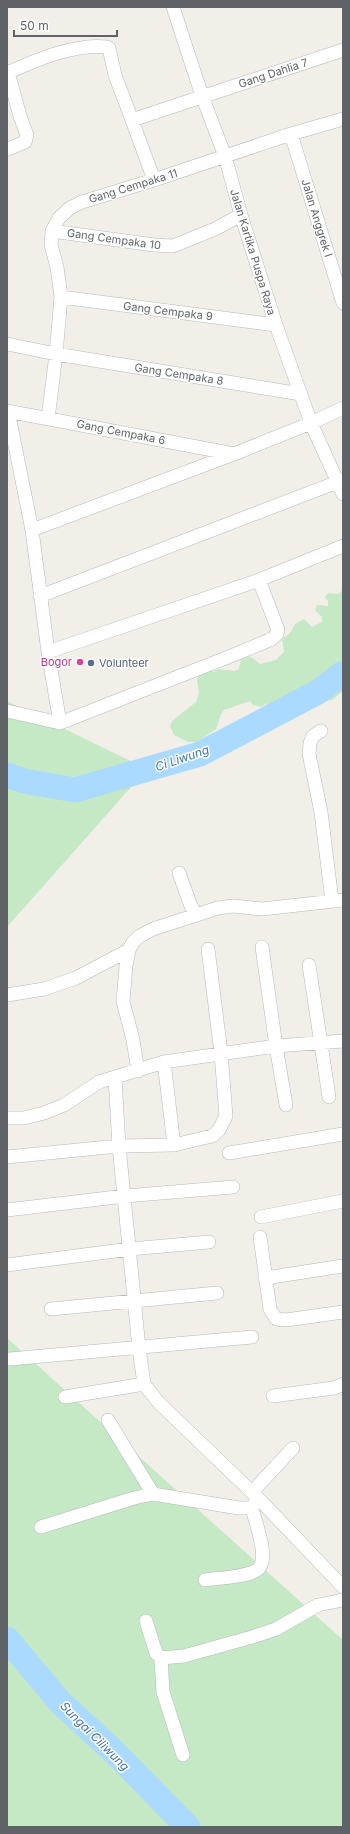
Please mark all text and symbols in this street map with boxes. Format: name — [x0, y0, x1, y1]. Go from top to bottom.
scale bar — [14, 12, 117, 38]
text: 50 m — [20, 18, 49, 33]
street label: Gang Dahlia 7 — [237, 55, 309, 91]
street label: Gang Cempaka 11 — [87, 166, 179, 206]
street label: Jalan Anggrek I — [298, 177, 336, 259]
street label: Jalan Kartika Puspa Raya — [227, 187, 279, 317]
street label: Gang Cempaka 10 — [66, 225, 162, 253]
street label: Gang Cempaka 9 — [122, 299, 214, 323]
street label: Gang Cempaka 8 — [133, 360, 225, 388]
street label: Gang Cempaka 6 — [76, 417, 167, 447]
place label: Bogor — [41, 655, 72, 669]
place label: Volunteer — [99, 656, 149, 670]
marker: Bogor — [75, 657, 85, 667]
marker: Volunteer — [86, 658, 96, 668]
water label: Ci Liwung — [153, 742, 211, 774]
water label: Sungai Ciliwung — [57, 1698, 133, 1774]

